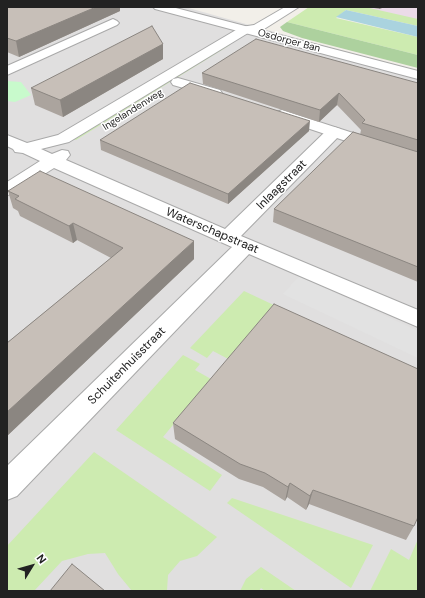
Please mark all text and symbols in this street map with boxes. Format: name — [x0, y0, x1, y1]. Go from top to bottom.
street label: Osdorper Ban — [256, 27, 322, 55]
street label: Ingelandenweg — [101, 87, 165, 133]
street label: Inlaagstraat — [254, 157, 310, 213]
street label: Waterschapstraat — [163, 205, 261, 257]
street label: Schuitenhuisstraat — [85, 324, 169, 408]
north arrow — [12, 546, 52, 586]
text: N — [34, 551, 50, 566]

